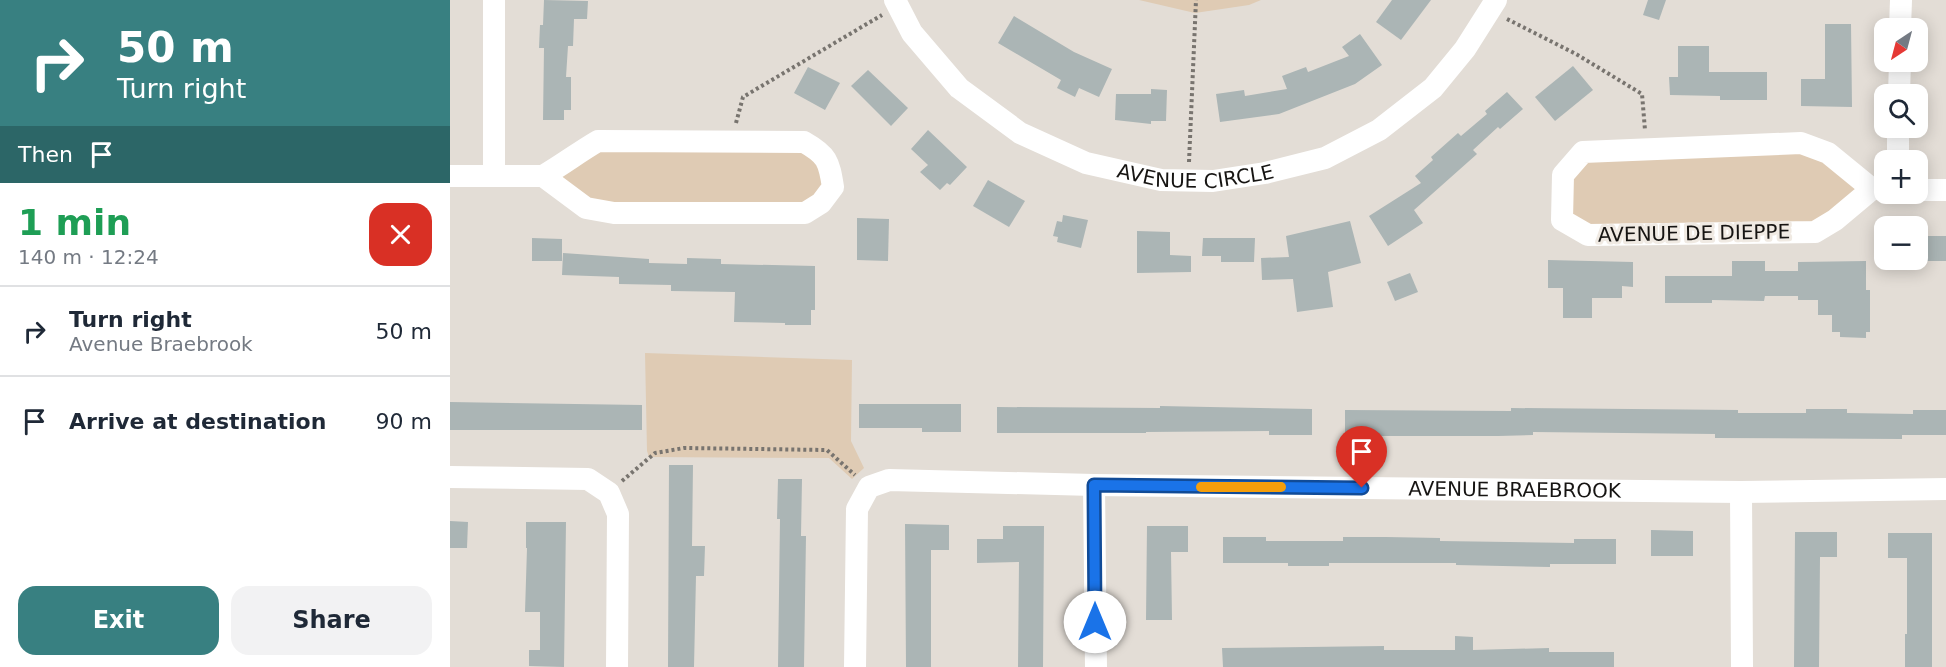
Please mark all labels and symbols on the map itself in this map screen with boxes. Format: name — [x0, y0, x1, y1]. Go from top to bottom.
north arrow — [1874, 18, 1928, 72]
street label: AVENUE CIRCLE — [1115, 158, 1276, 193]
street label: AVENUE DE DIEPPE — [1598, 219, 1790, 247]
pin — [1336, 426, 1387, 488]
street label: AVENUE BRAEBROOK — [1408, 476, 1622, 503]
position arrow — [1063, 590, 1127, 654]

